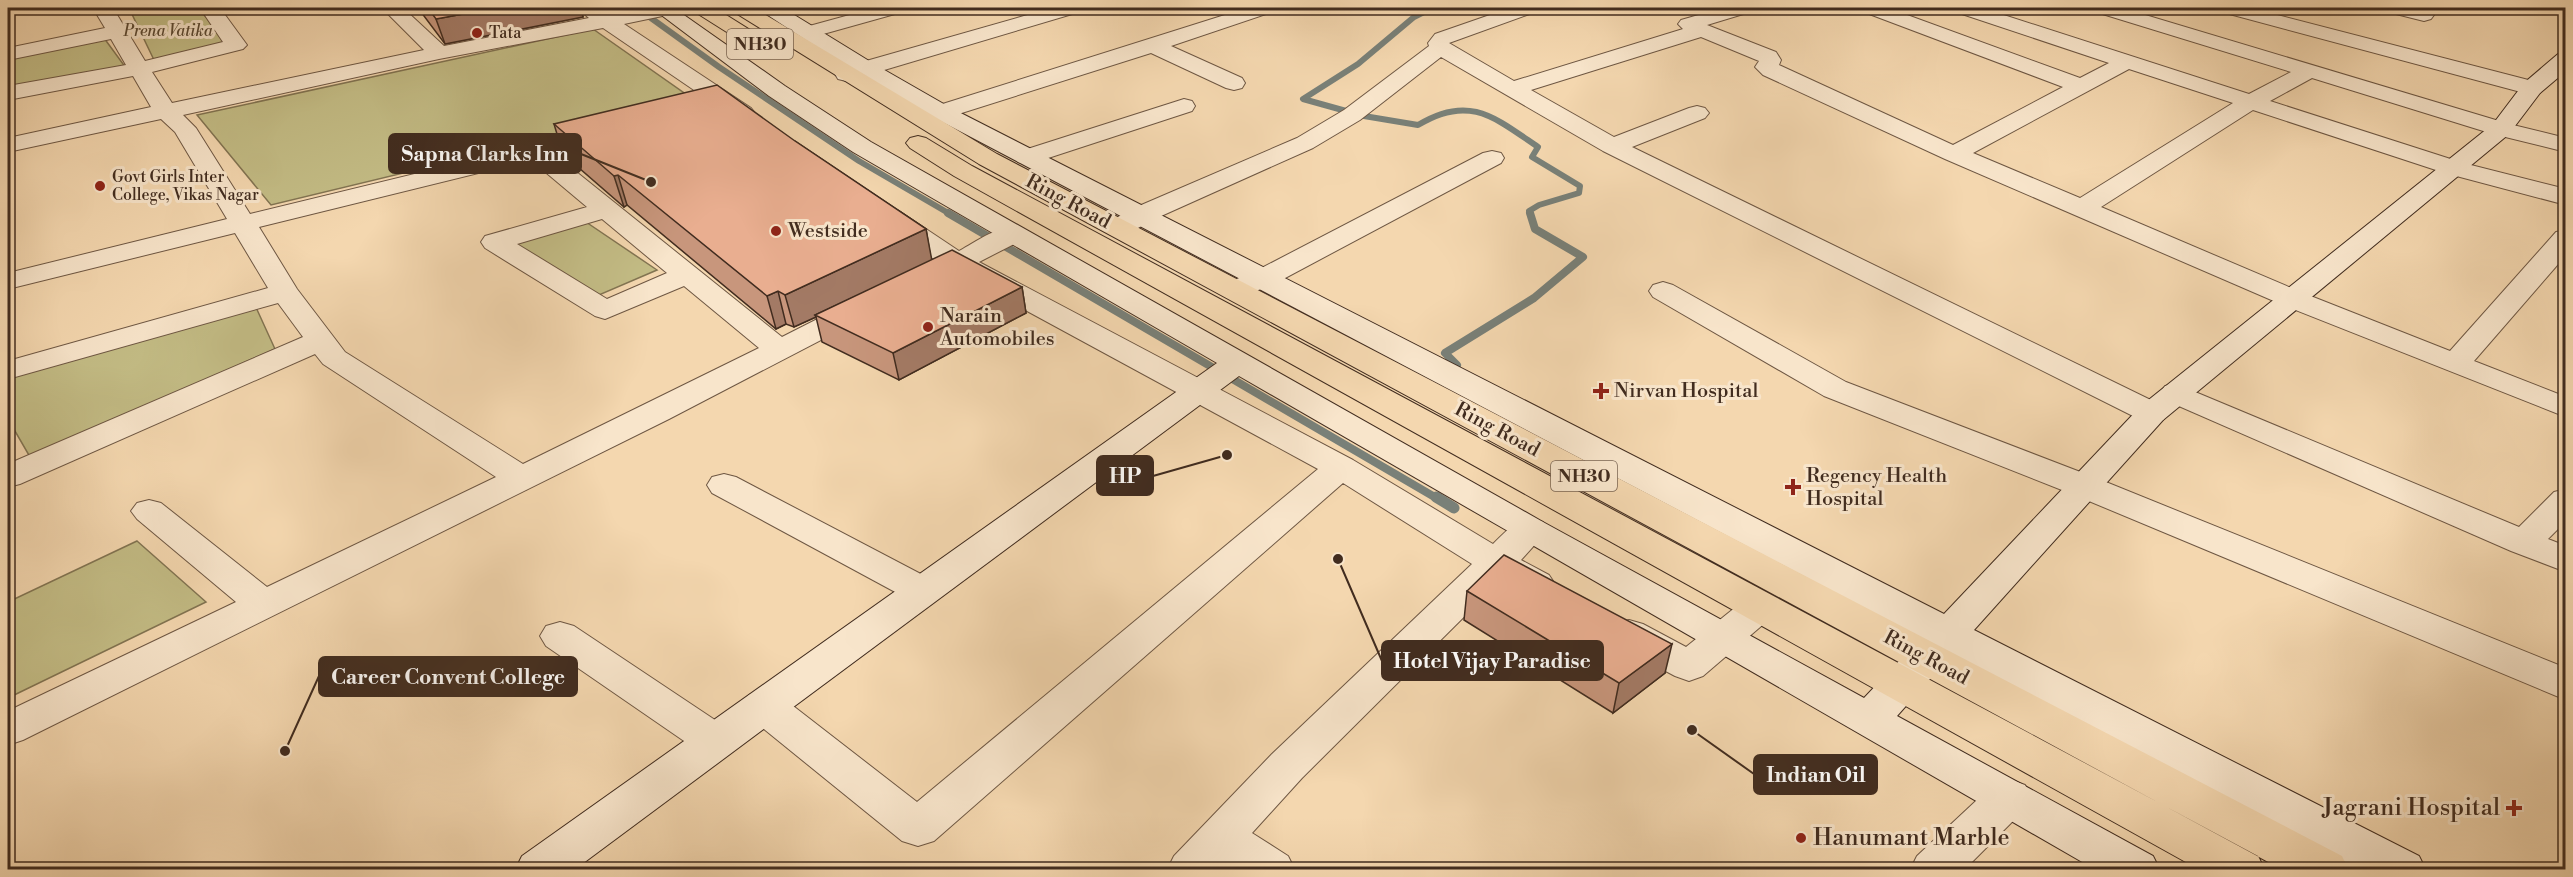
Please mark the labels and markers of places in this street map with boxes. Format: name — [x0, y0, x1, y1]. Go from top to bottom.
place label: Tata — [489, 23, 522, 43]
marker: Tata — [470, 26, 484, 40]
callout: Sapna Clarks Inn — [389, 134, 581, 173]
place label: Govt Girls Inter College, Vikas Nagar — [112, 167, 259, 205]
marker: Govt Girls Inter College, Vikas Nagar — [93, 179, 107, 193]
place label: Westside — [787, 219, 868, 244]
marker: Westside — [769, 224, 783, 238]
place label: Narain Automobiles — [939, 304, 1055, 352]
marker: Narain Automobiles — [921, 320, 935, 334]
place label: Nirvan Hospital — [1614, 379, 1758, 404]
marker: Nirvan Hospital — [1592, 382, 1610, 400]
callout: HP — [1097, 456, 1153, 495]
place label: Regency Health Hospital — [1806, 464, 1947, 512]
marker: Regency Health Hospital — [1784, 478, 1802, 496]
callout: Hotel Vijay Paradise — [1382, 641, 1603, 680]
callout: Career Convent College — [319, 657, 577, 696]
callout: Indian Oil — [1754, 755, 1877, 794]
place label: Jagrani Hospital — [2321, 793, 2500, 823]
marker: Jagrani Hospital — [2505, 799, 2523, 817]
place label: Hanumant Marble — [1813, 823, 2010, 853]
marker: Hanumant Marble — [1794, 831, 1808, 845]

